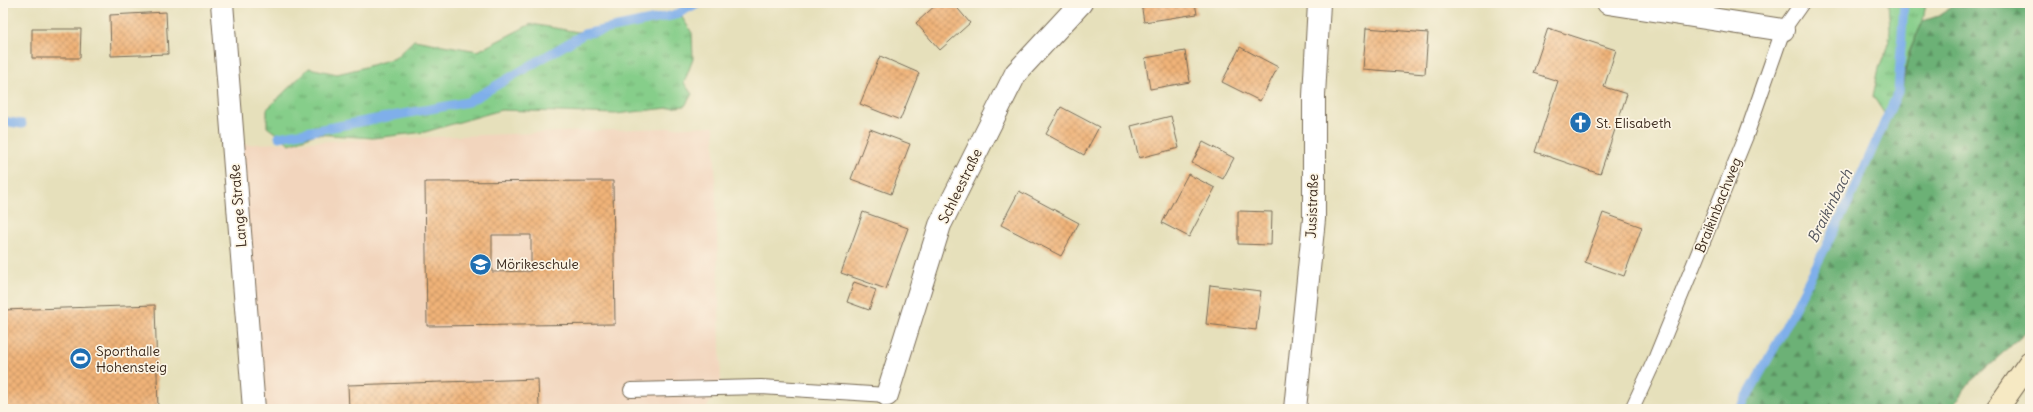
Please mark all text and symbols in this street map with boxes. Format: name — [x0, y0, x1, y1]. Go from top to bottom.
church icon: St. Elisabeth — [1568, 110, 1594, 136]
place label: St. Elisabeth — [1596, 114, 1671, 132]
street label: Schleestraße — [934, 146, 986, 226]
street label: Braikinbachweg — [1691, 155, 1745, 255]
street label: Lange Straße — [225, 164, 251, 248]
water label: Braikinbach — [1803, 165, 1856, 246]
street label: Jusistraße — [1302, 173, 1322, 239]
school or university icon: Mörikeschule — [467, 251, 493, 277]
place label: Mörikeschule — [496, 255, 579, 273]
place label: Sporthalle Hohensteig — [96, 342, 167, 376]
sports icon: Sporthalle Hohensteig — [67, 346, 93, 372]

